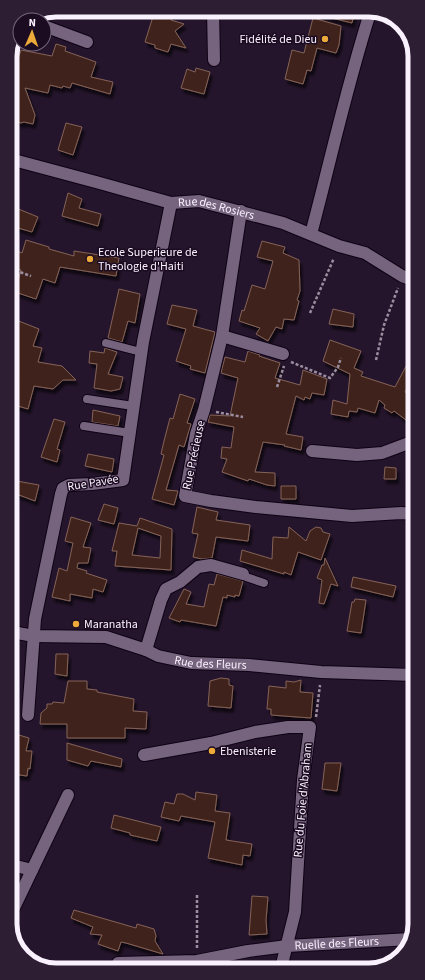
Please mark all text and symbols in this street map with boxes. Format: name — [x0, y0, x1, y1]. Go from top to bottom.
north arrow — [12, 12, 52, 52]
text: N — [28, 15, 36, 30]
place label: Fidélité de Dieu — [239, 31, 317, 48]
marker: Fidélité de Dieu — [320, 34, 330, 44]
street label: Rue des Rosiers — [177, 192, 256, 224]
place label: Ecole Superieure de Theologie d'Haiti — [98, 244, 198, 275]
marker: Ecole Superieure de Theologie d'Haiti — [85, 254, 95, 264]
street label: Rue Précieuse — [178, 419, 210, 491]
street label: Rue Pavée — [66, 471, 120, 495]
place label: Maranatha — [84, 616, 138, 633]
marker: Maranatha — [71, 619, 81, 629]
street label: Rue des Fleurs — [173, 651, 247, 673]
street label: Rue du Foie d'Abraham — [290, 742, 317, 858]
place label: Ebenisterie — [220, 743, 276, 760]
marker: Ebenisterie — [207, 746, 217, 756]
street label: Ruelle des Fleurs — [294, 932, 379, 954]

